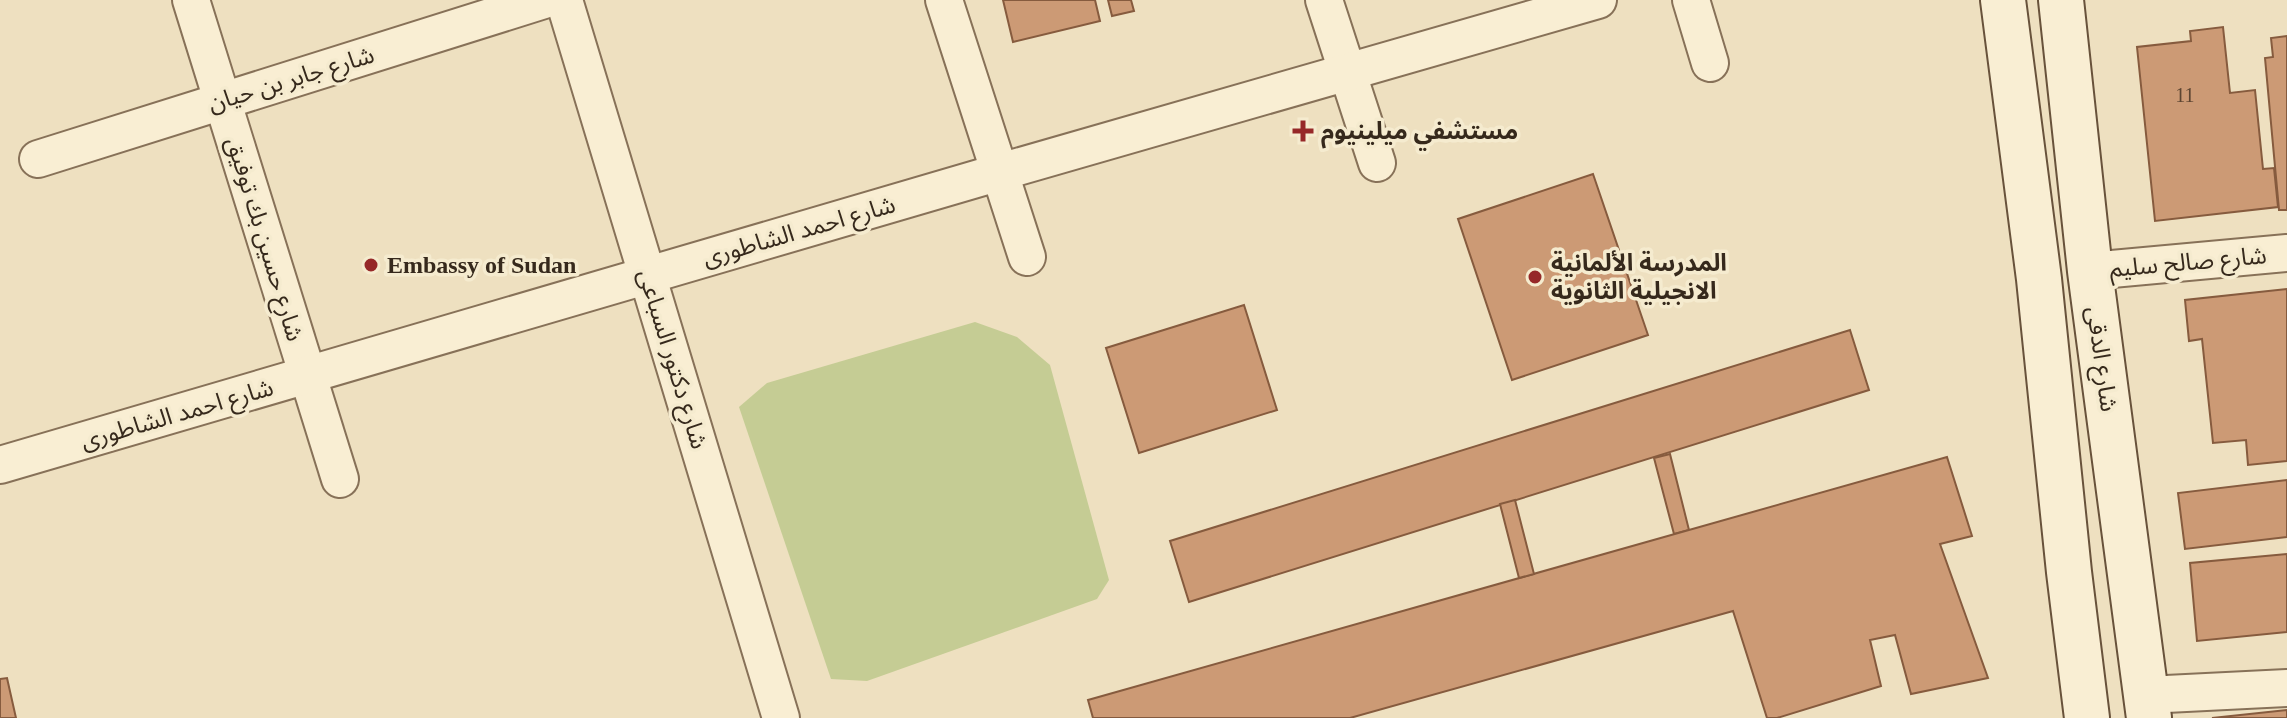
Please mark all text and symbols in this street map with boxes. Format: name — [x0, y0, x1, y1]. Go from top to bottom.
street label: شارع جابر بن حيان — [205, 41, 378, 120]
house number: 11 — [2175, 84, 2195, 106]
place label: مستشفي ميلينيوم — [1321, 118, 1518, 151]
marker: مستشفي ميلينيوم — [1292, 120, 1314, 142]
street label: شارع حسين بك توفيق — [218, 134, 308, 345]
street label: شارع احمد الشاطورى — [700, 191, 899, 275]
street label: شارع صالح سليم — [2108, 242, 2268, 286]
place label: المدرسة الألمانية الانجيلية الثانوية — [1551, 250, 1727, 305]
place label: Embassy of Sudan — [387, 252, 576, 278]
marker: Embassy of Sudan — [362, 256, 380, 274]
street label: شارع دكتور السباعى — [629, 266, 713, 453]
marker: المدرسة الألمانية الانجيلية الثانوية — [1526, 268, 1544, 286]
street label: شارع الدقى — [2078, 305, 2122, 414]
street label: شارع احمد الشاطورى — [78, 374, 277, 458]

